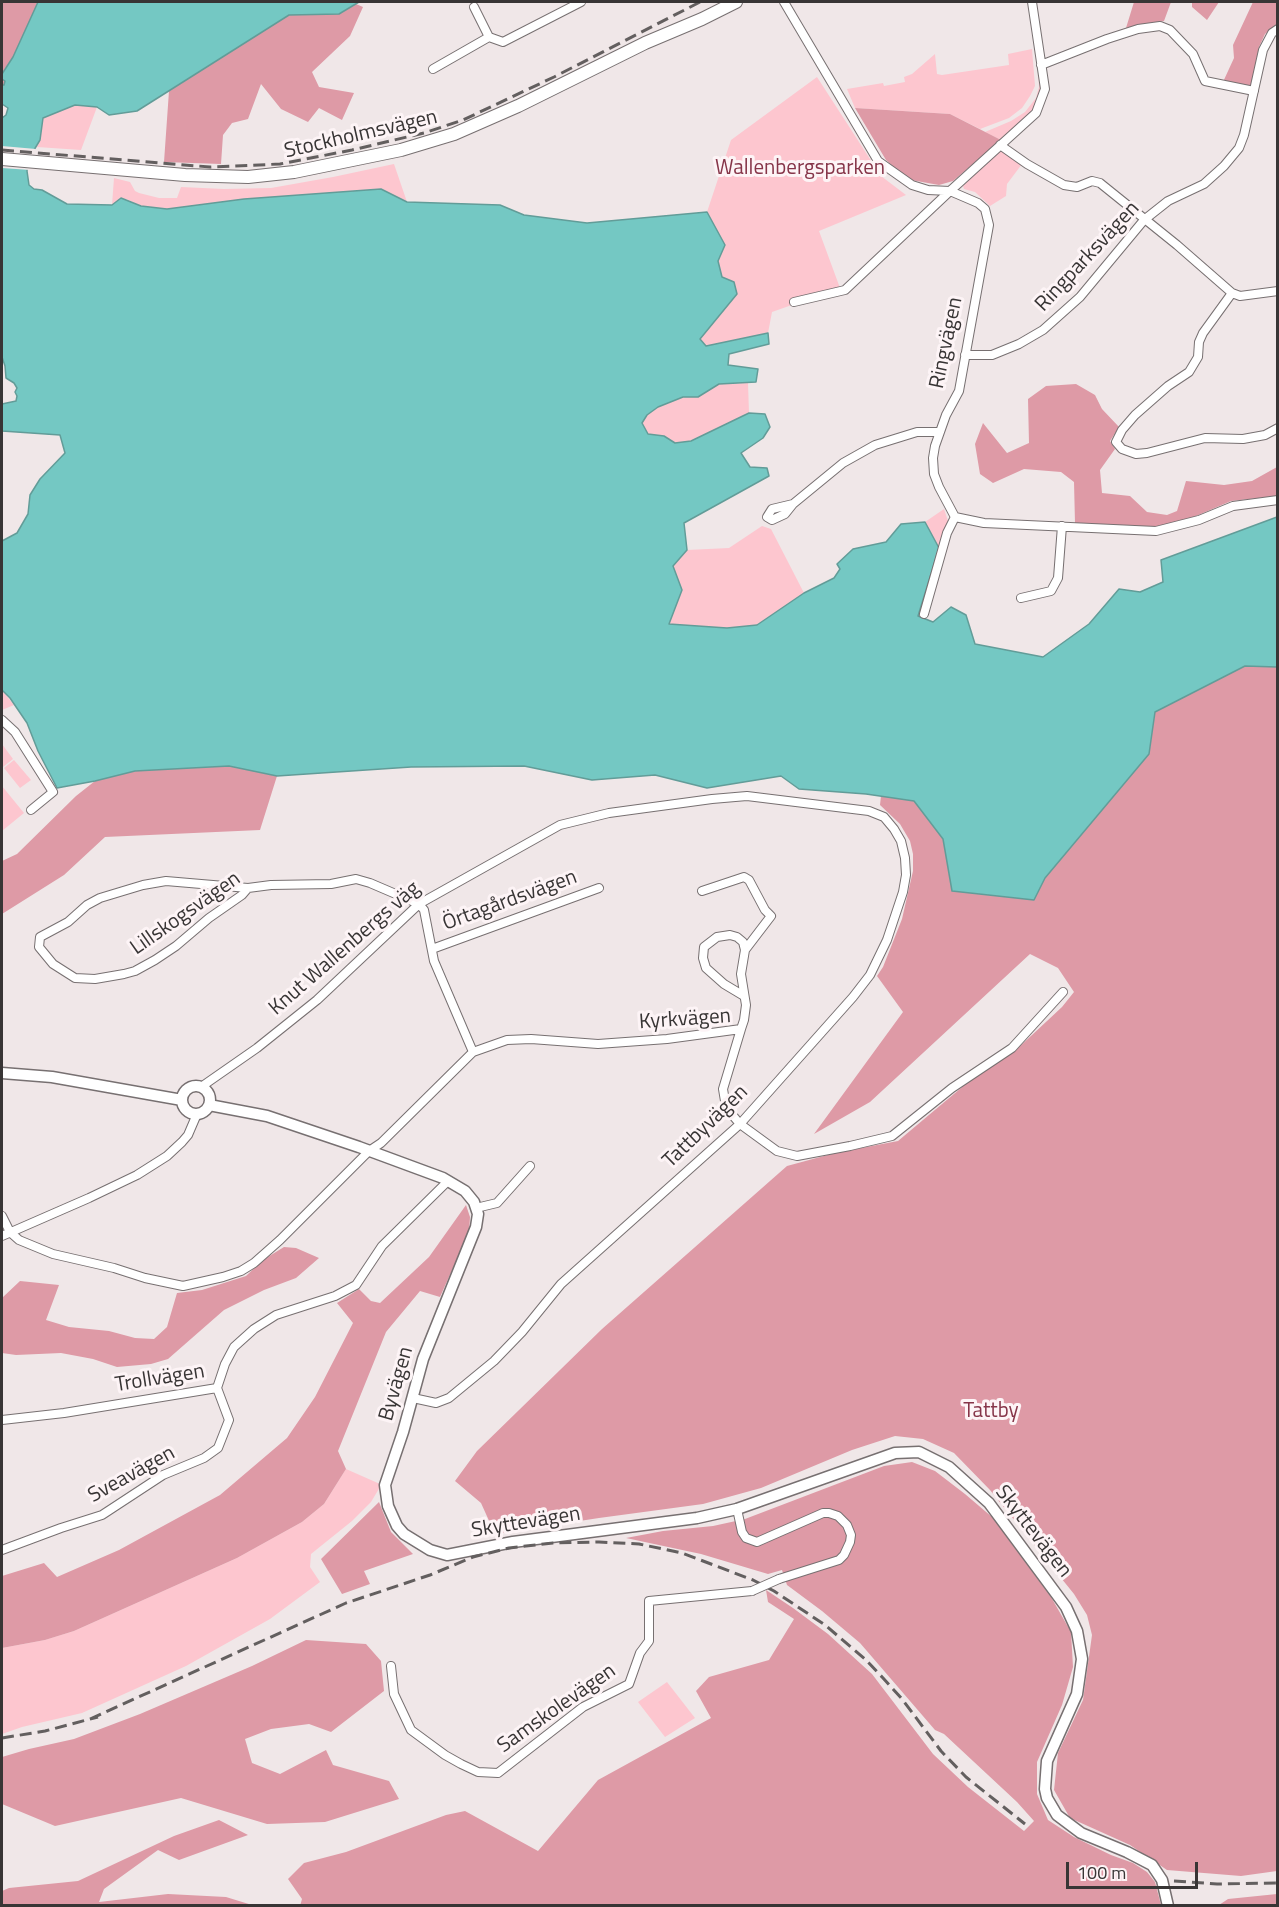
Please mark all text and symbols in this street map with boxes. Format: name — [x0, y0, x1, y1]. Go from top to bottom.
street label: Stockholmsvägen — [282, 105, 440, 165]
park label: Wallenbergsparken — [715, 156, 885, 182]
street label: Ringparksvägen — [1031, 197, 1145, 317]
street label: Ringvägen — [925, 295, 969, 391]
street label: Örtagårdsvägen — [439, 865, 581, 937]
street label: Lillskogsvägen — [126, 867, 246, 961]
street label: Knut Wallenbergs väg — [264, 877, 426, 1021]
street label: Kyrkvägen — [638, 1004, 732, 1036]
street label: Tattbyvägen — [658, 1080, 754, 1174]
street label: Byvägen — [374, 1344, 420, 1424]
street label: Trollvägen — [113, 1359, 207, 1399]
park label: Tattby — [963, 1399, 1019, 1425]
street label: Sveavägen — [84, 1441, 180, 1509]
street label: Skyttevägen — [989, 1481, 1077, 1583]
street label: Skyttevägen — [470, 1502, 582, 1544]
street label: Samskolevägen — [493, 1659, 621, 1759]
scale bar — [1069, 1850, 1201, 1888]
text: 100 m — [1077, 1859, 1126, 1886]

